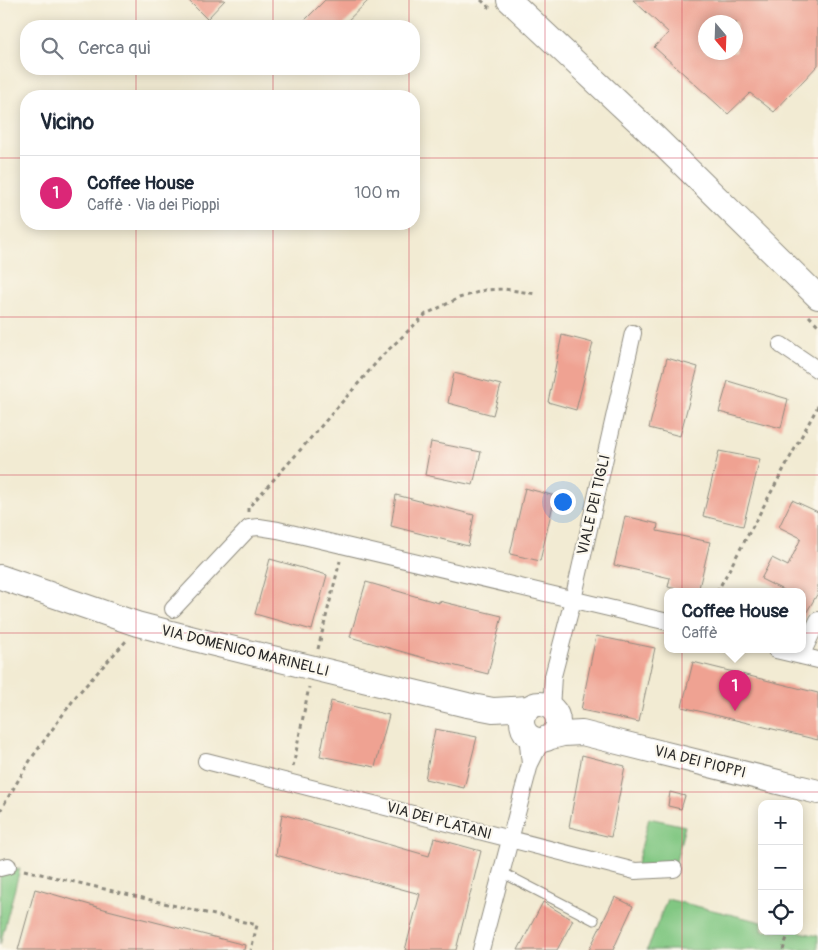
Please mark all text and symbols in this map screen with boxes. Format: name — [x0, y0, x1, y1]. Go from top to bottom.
north arrow — [698, 15, 743, 60]
search box — [20, 20, 420, 75]
icon: search — [38, 34, 66, 62]
text: Cerca qui — [78, 36, 150, 60]
text: Vicino — [40, 109, 94, 136]
text: Coffee House — [87, 171, 194, 195]
text: 1 — [53, 183, 59, 203]
text: 100 m — [354, 183, 400, 203]
text: Caffè · Via dei Pioppi — [87, 195, 219, 215]
street label: VIALE DEI TIGLI — [573, 453, 615, 557]
your location — [550, 489, 576, 515]
popup — [664, 588, 806, 653]
text: Coffee House — [682, 599, 788, 623]
street label: VIA DOMENICO MARINELLI — [159, 621, 331, 681]
text: Caffè — [682, 623, 718, 643]
pin: 1 — [719, 670, 751, 711]
street label: VIA DEI PIOPPI — [652, 741, 748, 783]
street label: VIA DEI PLATANI — [384, 798, 494, 844]
map controls — [758, 800, 803, 935]
button: + — [758, 800, 803, 845]
button: − — [758, 845, 803, 890]
button: locate — [758, 890, 803, 935]

